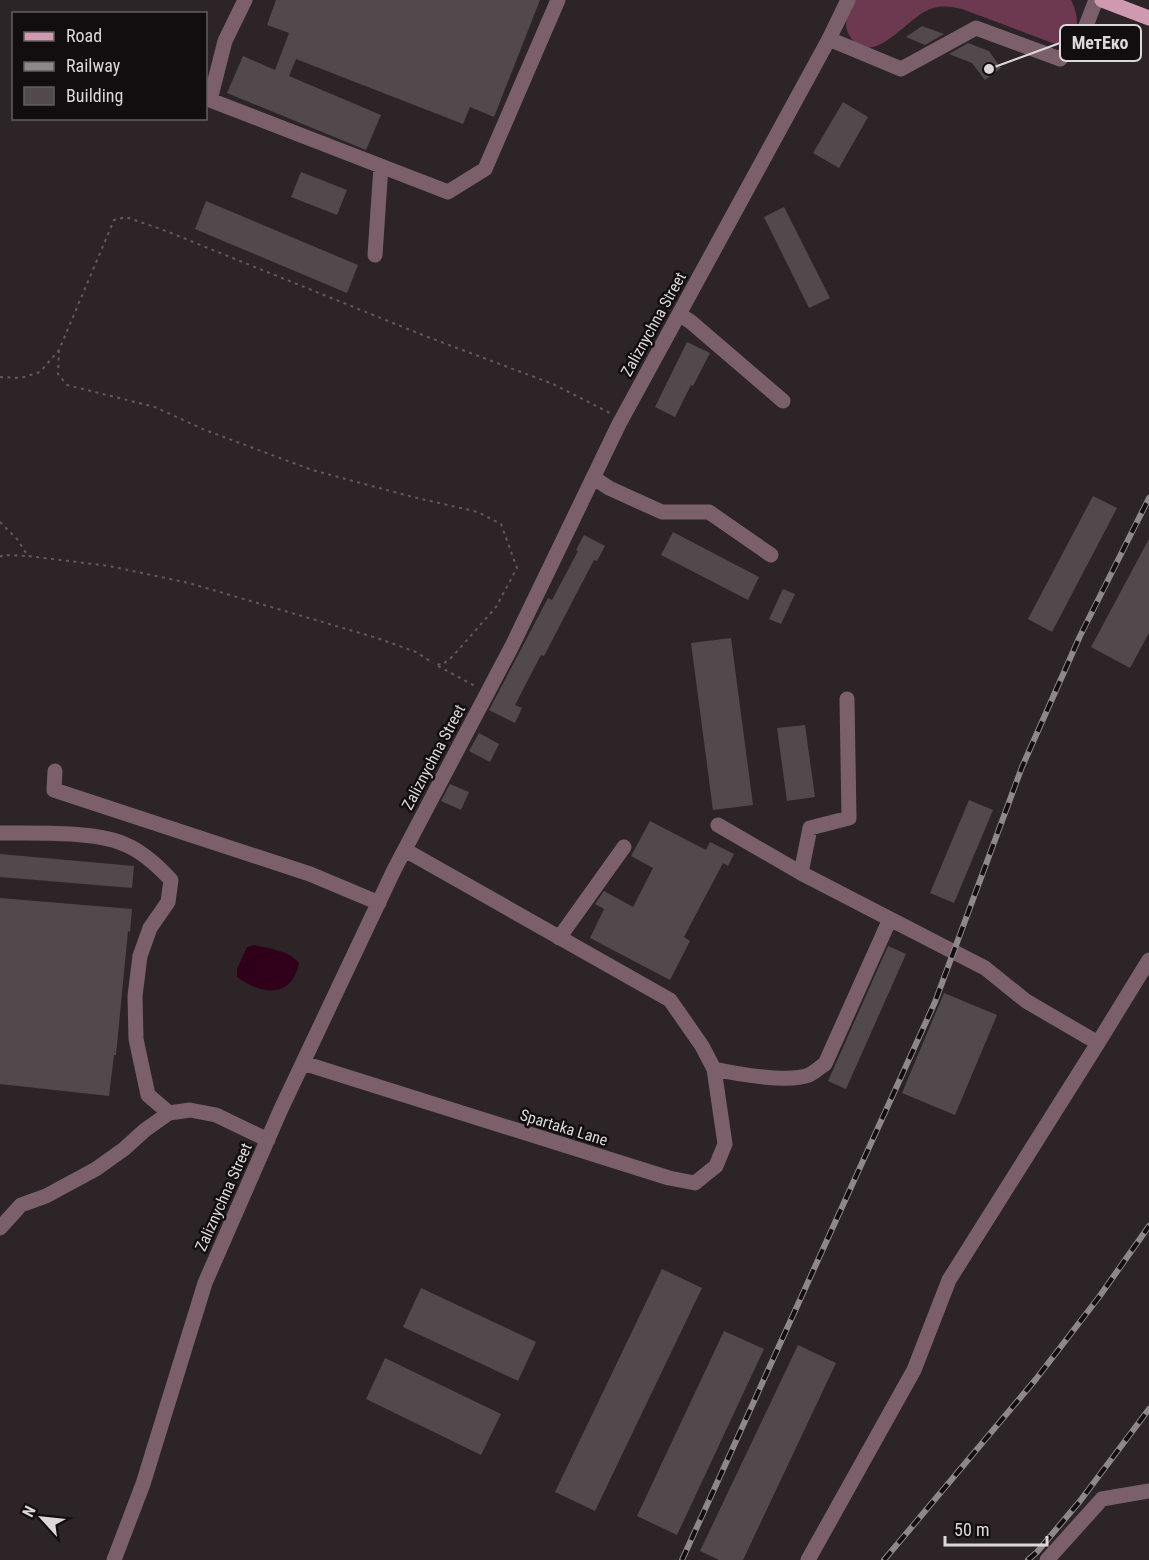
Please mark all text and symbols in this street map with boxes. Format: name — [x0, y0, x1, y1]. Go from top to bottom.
legend — [12, 12, 207, 120]
text: Road — [66, 25, 102, 46]
callout: МетЕко — [1060, 25, 1141, 61]
text: МетЕко — [1072, 32, 1128, 53]
text: Railway — [66, 55, 121, 76]
text: Building — [66, 85, 123, 106]
street label: Zaliznychna Street — [617, 268, 690, 380]
street label: Zaliznychna Street — [398, 701, 469, 813]
street label: Spartaka Lane — [518, 1105, 610, 1150]
street label: Zaliznychna Street — [191, 1140, 256, 1254]
north arrow — [12, 1488, 72, 1548]
text: N — [18, 1503, 40, 1520]
scale bar — [945, 1509, 1047, 1547]
text: 50 m — [954, 1519, 989, 1540]

